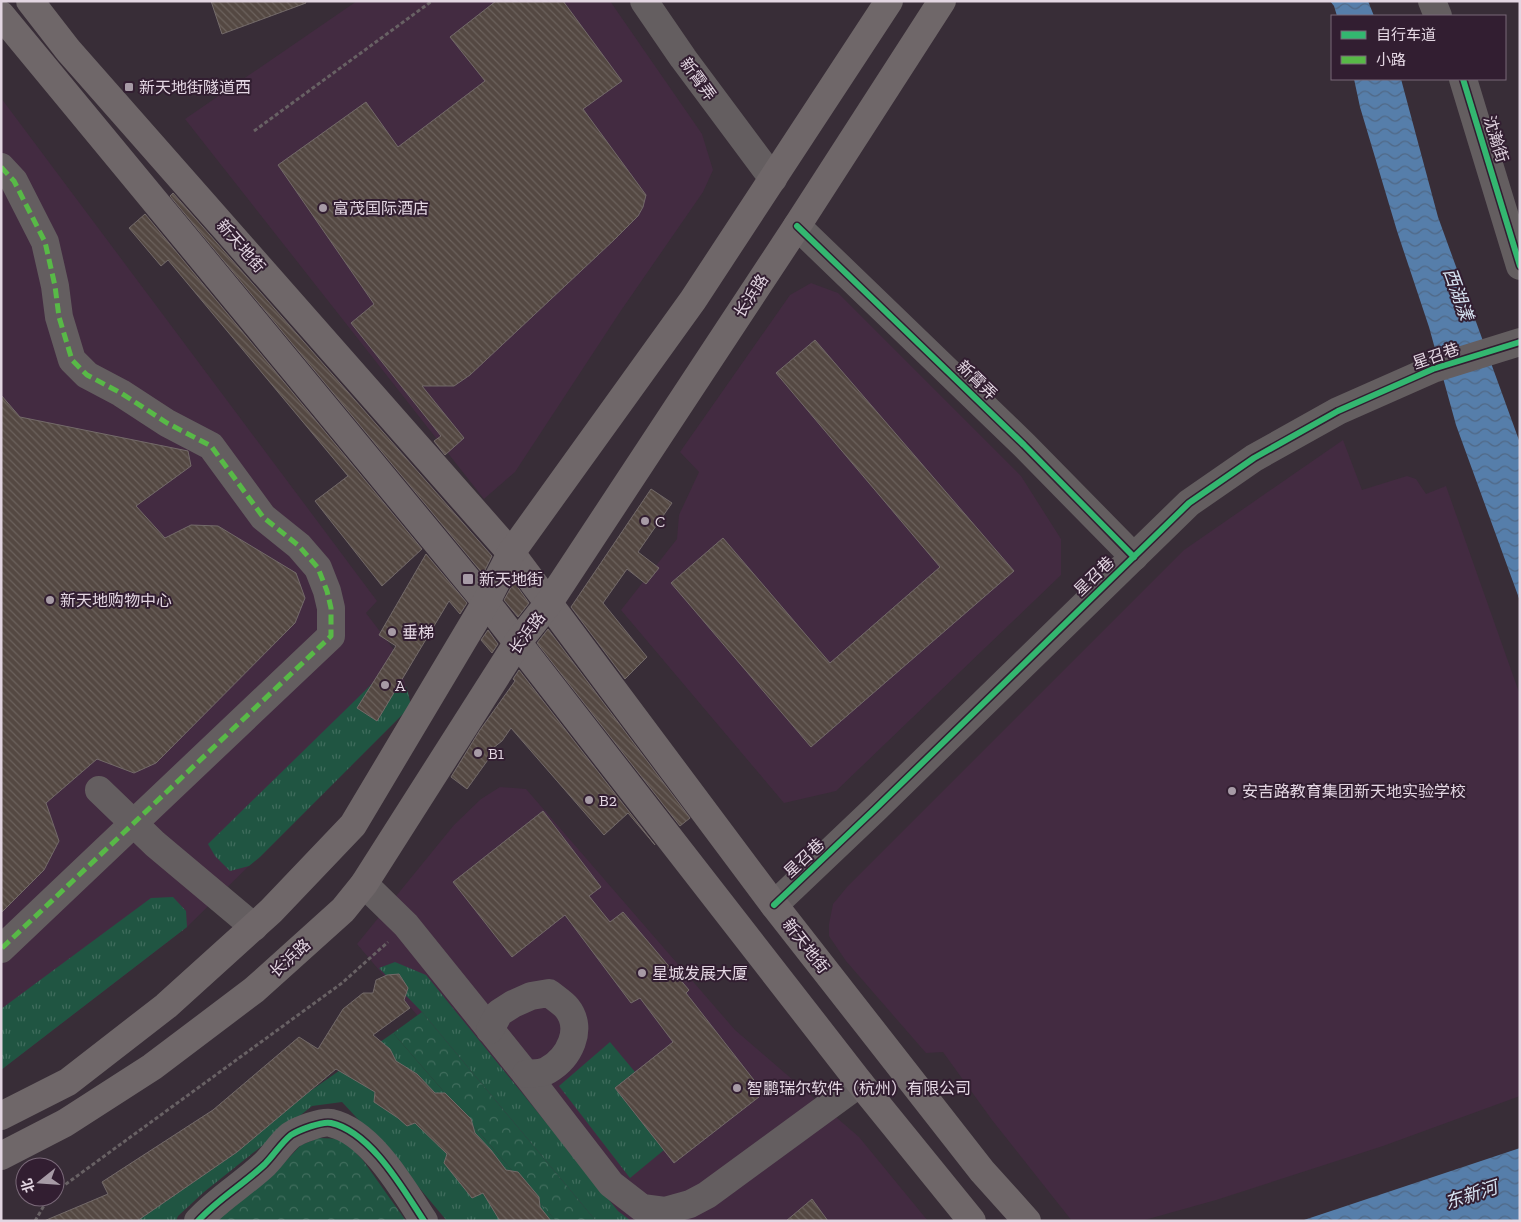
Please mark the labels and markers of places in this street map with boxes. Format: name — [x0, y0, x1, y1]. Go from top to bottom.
place label: 新天地街隧道西 — [139, 78, 251, 97]
marker: 新天地街隧道西 — [123, 81, 135, 93]
place label: 富茂国际酒店 — [333, 199, 429, 218]
marker: 富茂国际酒店 — [317, 202, 329, 214]
place label: C — [655, 512, 665, 531]
marker: C — [639, 515, 651, 527]
place label: 新天地街 — [479, 570, 543, 589]
marker: 新天地街 — [461, 572, 475, 586]
place label: 新天地购物中心 — [60, 591, 172, 610]
marker: 新天地购物中心 — [44, 594, 56, 606]
place label: 垂梯 — [402, 623, 434, 642]
marker: 垂梯 — [386, 626, 398, 638]
place label: A — [395, 676, 406, 695]
marker: A — [379, 679, 391, 691]
place label: B1 — [488, 744, 504, 763]
marker: B1 — [472, 747, 484, 759]
place label: 安吉路教育集团新天地实验学校 — [1242, 782, 1466, 801]
marker: 安吉路教育集团新天地实验学校 — [1226, 785, 1238, 797]
place label: B2 — [599, 791, 617, 810]
marker: B2 — [583, 794, 595, 806]
place label: 星城发展大厦 — [652, 964, 748, 983]
marker: 星城发展大厦 — [636, 967, 648, 979]
place label: 智鹏瑞尔软件（杭州）有限公司 — [747, 1079, 971, 1098]
marker: 智鹏瑞尔软件（杭州）有限公司 — [731, 1082, 743, 1094]

